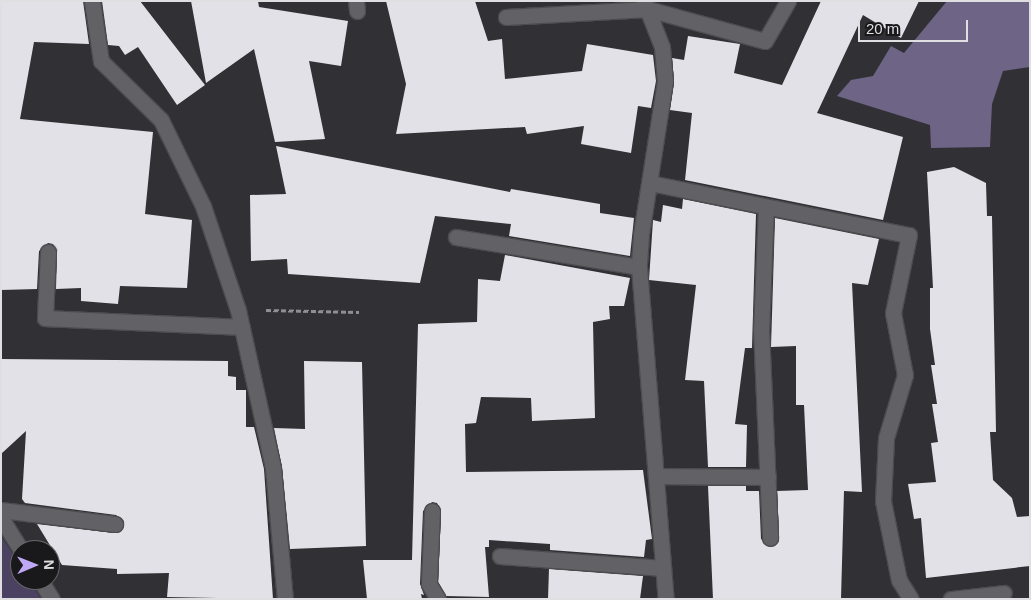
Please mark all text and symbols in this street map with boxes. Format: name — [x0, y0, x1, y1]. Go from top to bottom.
scale bar — [861, 10, 971, 42]
text: 20 m — [866, 20, 899, 37]
north arrow — [10, 540, 60, 590]
text: N — [41, 560, 57, 570]

